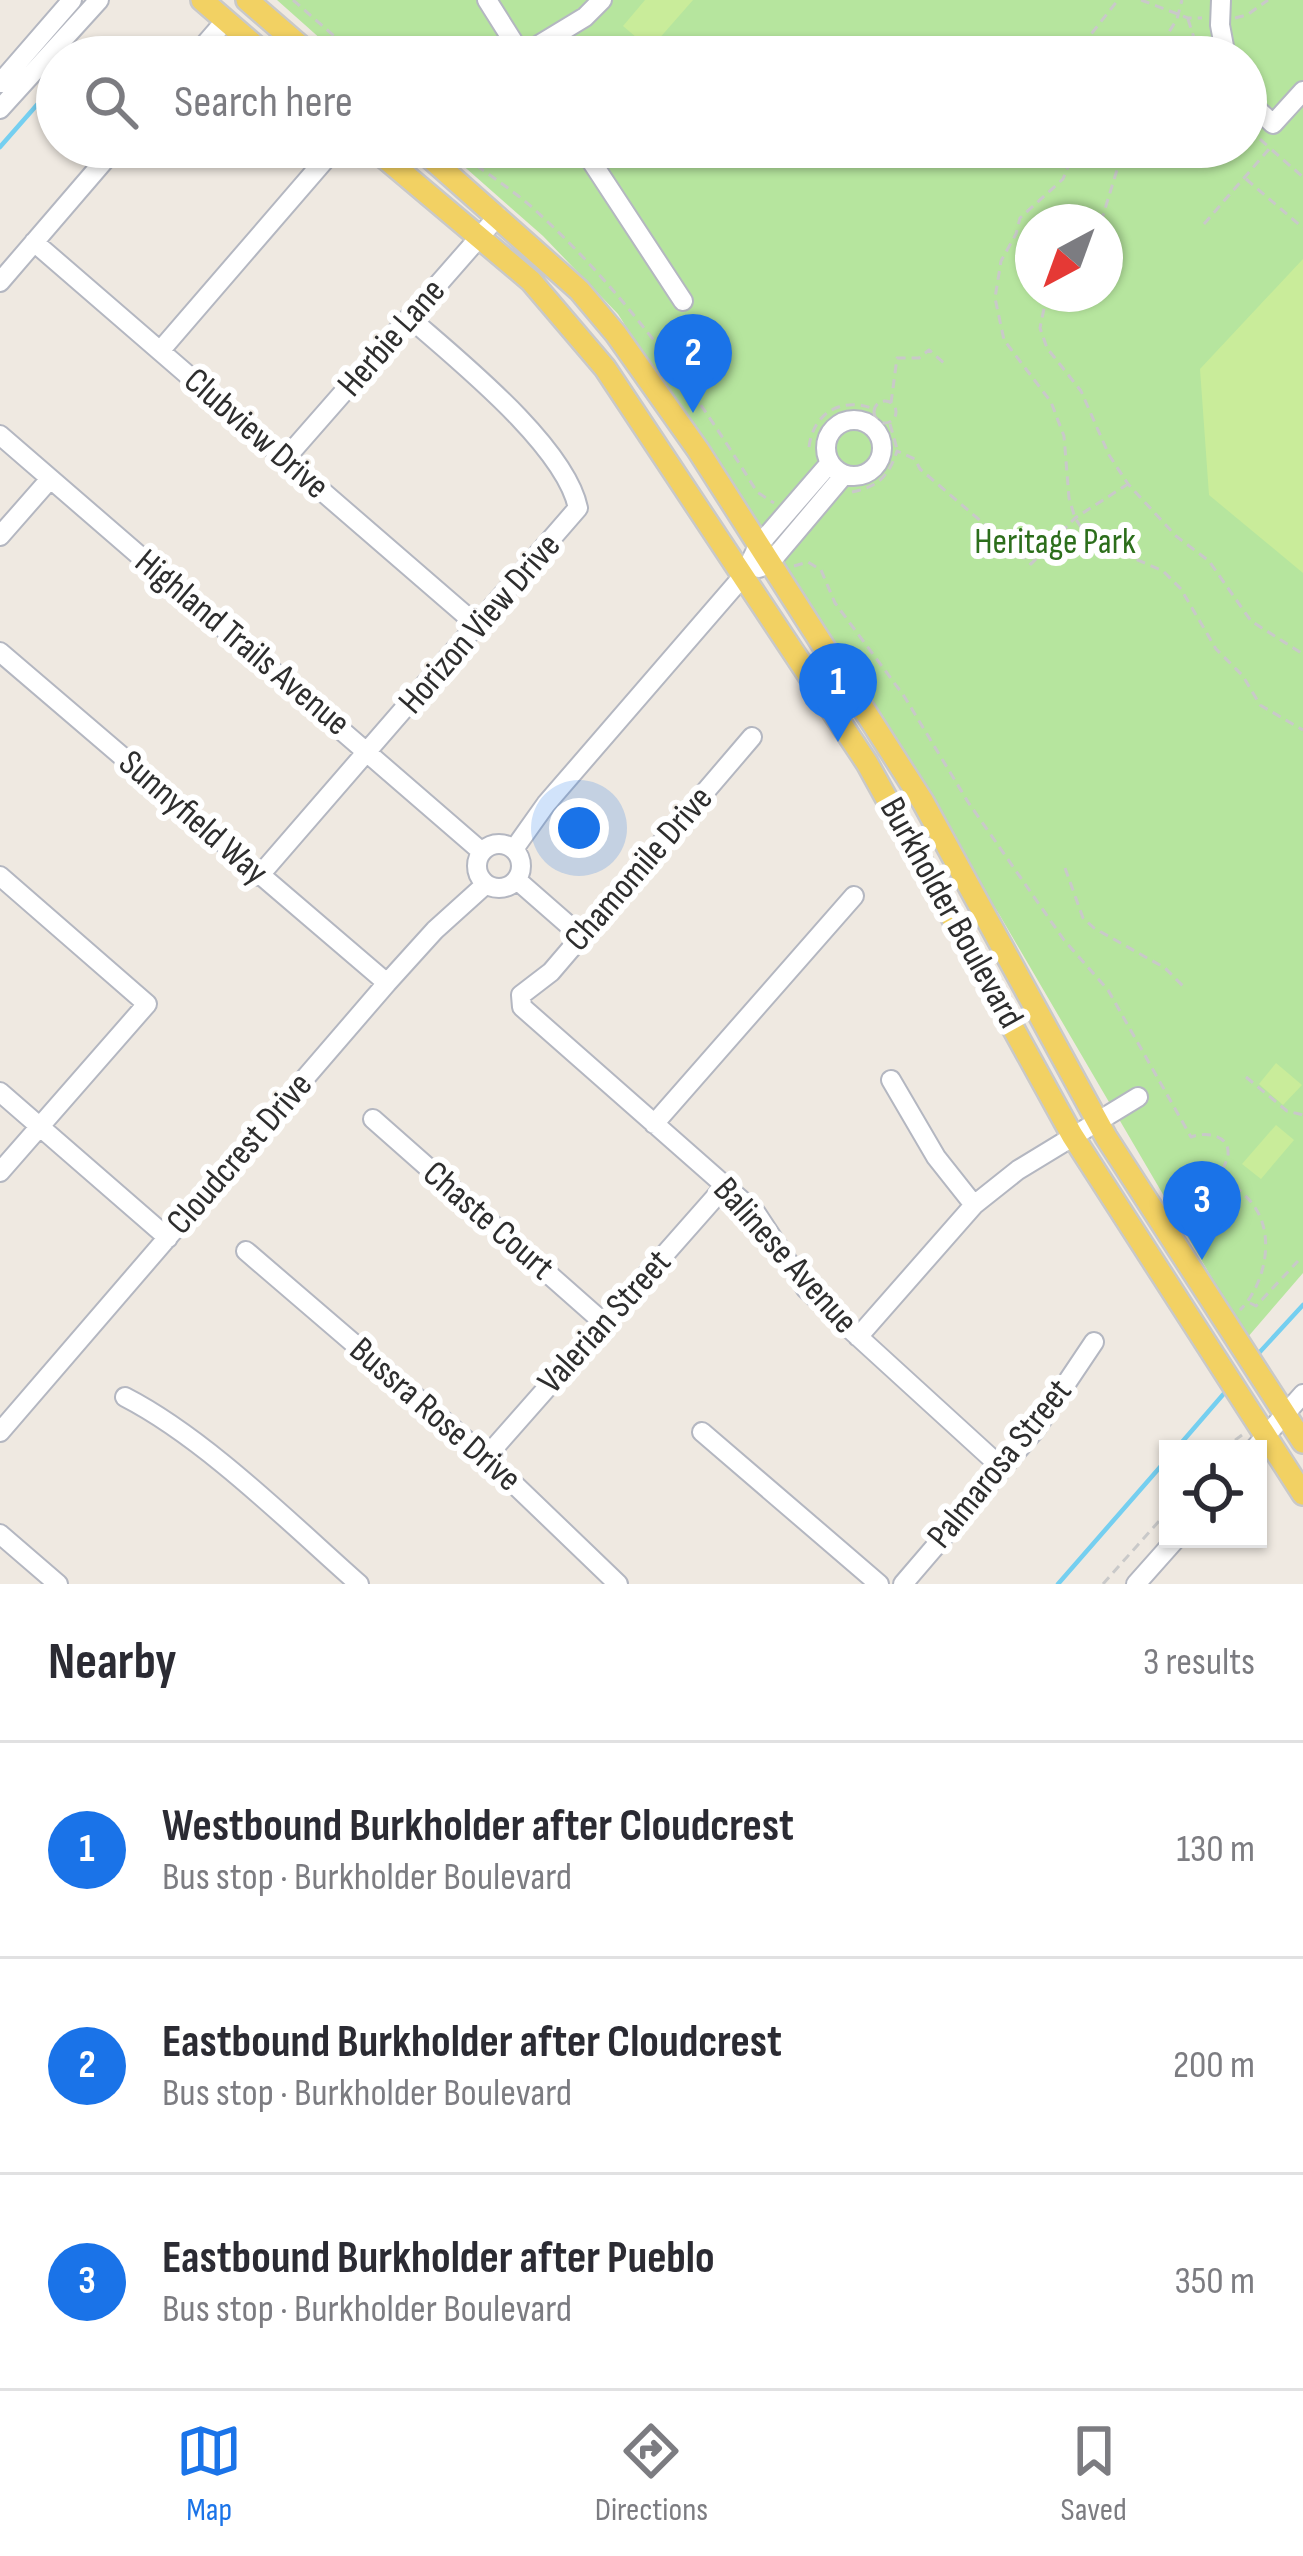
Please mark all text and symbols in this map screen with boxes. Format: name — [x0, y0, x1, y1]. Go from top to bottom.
search box — [36, 36, 1267, 168]
icon: search — [78, 69, 144, 135]
text: Search here — [174, 75, 353, 130]
north arrow — [1015, 204, 1123, 312]
street label: Herbie Lane — [329, 270, 455, 406]
pin: 2 — [654, 314, 732, 413]
street label: Clubview Drive — [175, 360, 337, 508]
park label: Heritage Park — [974, 521, 1136, 564]
street label: Horizon View Drive — [390, 525, 570, 723]
street label: Highland Trails Avenue — [126, 541, 358, 745]
pin: 1 — [799, 643, 877, 742]
street label: Sunnyfield Way — [110, 742, 276, 894]
street label: Chamomile Drive — [556, 778, 722, 960]
street label: Burkholder Boulevard — [870, 790, 1032, 1036]
your location — [549, 798, 609, 858]
street label: Cloudcrest Drive — [158, 1064, 322, 1244]
street label: Chaste Court — [414, 1152, 562, 1290]
pin: 3 — [1163, 1161, 1241, 1260]
street label: Balinese Avenue — [704, 1169, 866, 1343]
street label: Valerian Street — [529, 1241, 681, 1403]
street label: Bussra Rose Drive — [341, 1329, 529, 1501]
street label: Palmarosa Street — [919, 1371, 1081, 1557]
map controls — [1159, 1440, 1267, 1548]
button: locate — [1159, 1440, 1267, 1548]
text: Nearby — [48, 1632, 177, 1693]
text: 3 results — [1143, 1639, 1255, 1686]
text: Westbound Burkholder after Cloudcrest — [162, 1799, 794, 1854]
text: 1 — [79, 1826, 95, 1873]
text: 130 m — [1176, 1826, 1255, 1873]
text: Bus stop · Burkholder Boulevard — [162, 1854, 572, 1901]
text: Eastbound Burkholder after Cloudcrest — [162, 2015, 782, 2070]
text: 2 — [78, 2042, 96, 2089]
text: 200 m — [1173, 2042, 1255, 2089]
text: Bus stop · Burkholder Boulevard — [162, 2070, 572, 2117]
text: Eastbound Burkholder after Pueblo — [162, 2231, 715, 2286]
text: 3 — [78, 2258, 96, 2305]
text: 350 m — [1174, 2258, 1255, 2305]
text: Bus stop · Burkholder Boulevard — [162, 2286, 572, 2333]
tab: Map — [176, 2418, 242, 2530]
tab: Directions — [595, 2418, 708, 2530]
tab: Saved — [1061, 2418, 1127, 2530]

